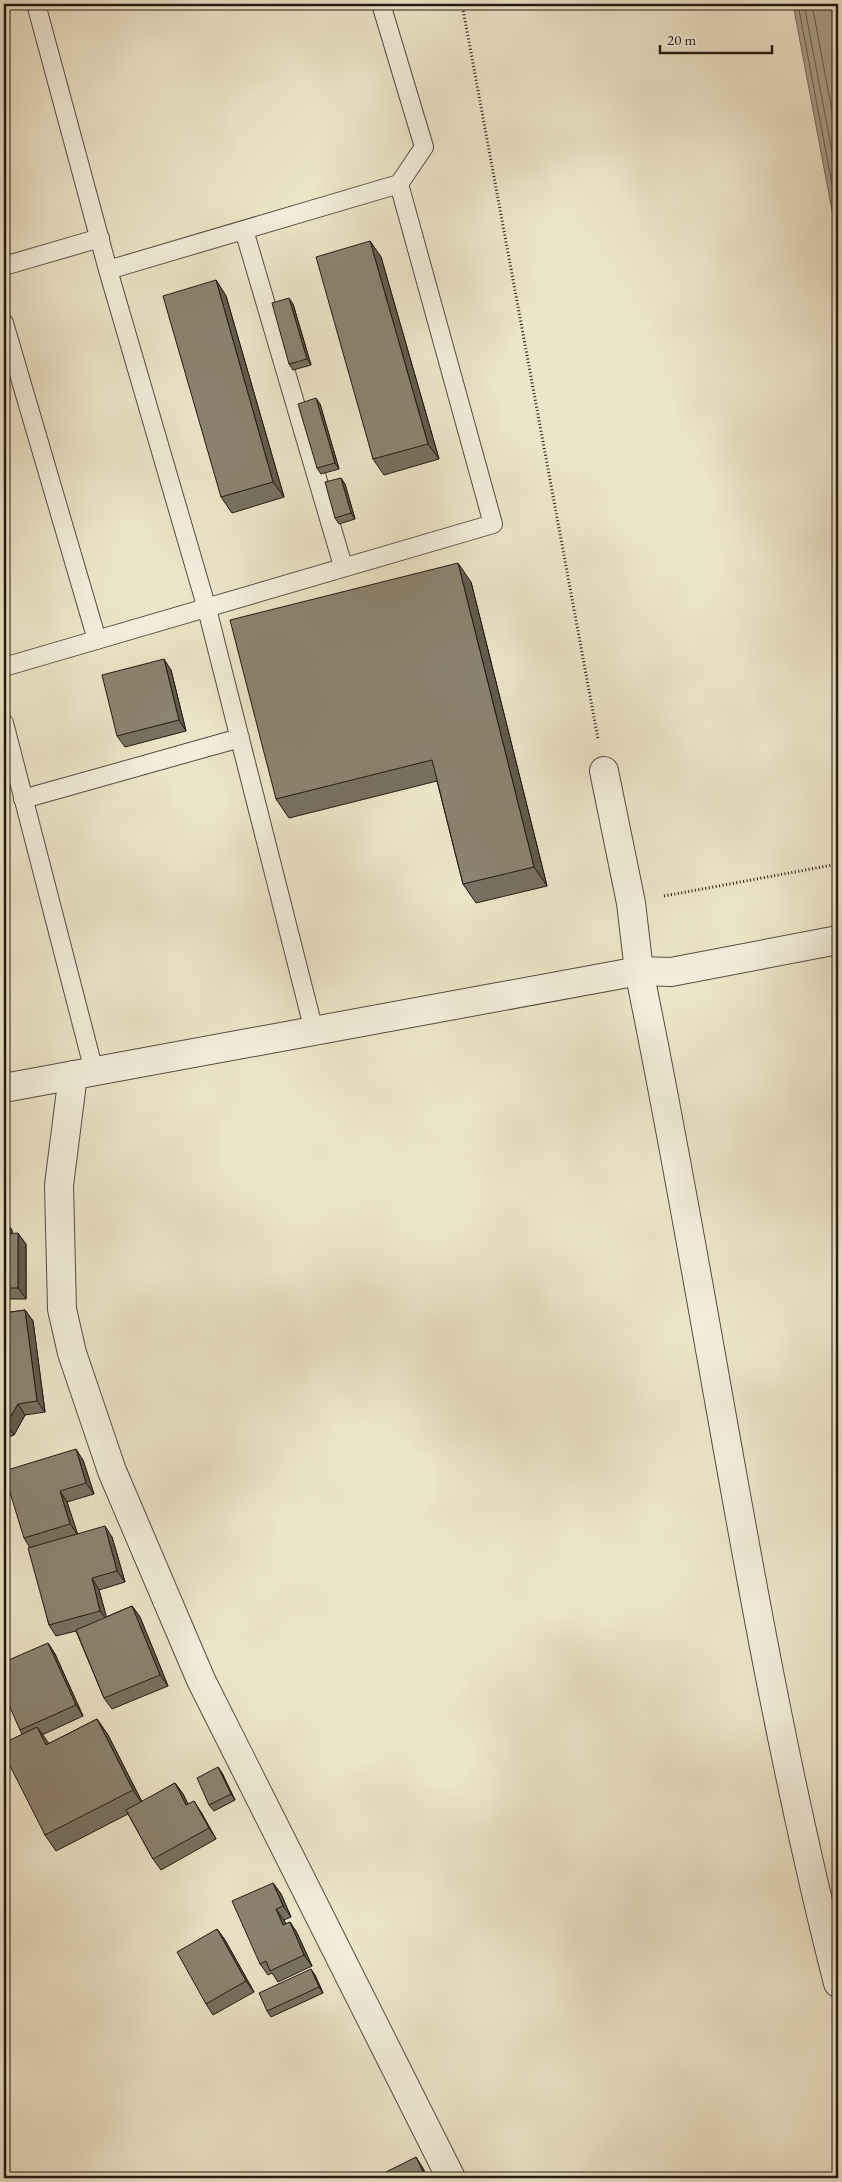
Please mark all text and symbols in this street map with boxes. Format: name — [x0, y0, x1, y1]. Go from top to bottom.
scale bar — [660, 22, 772, 54]
text: 20 m — [667, 30, 696, 49]

